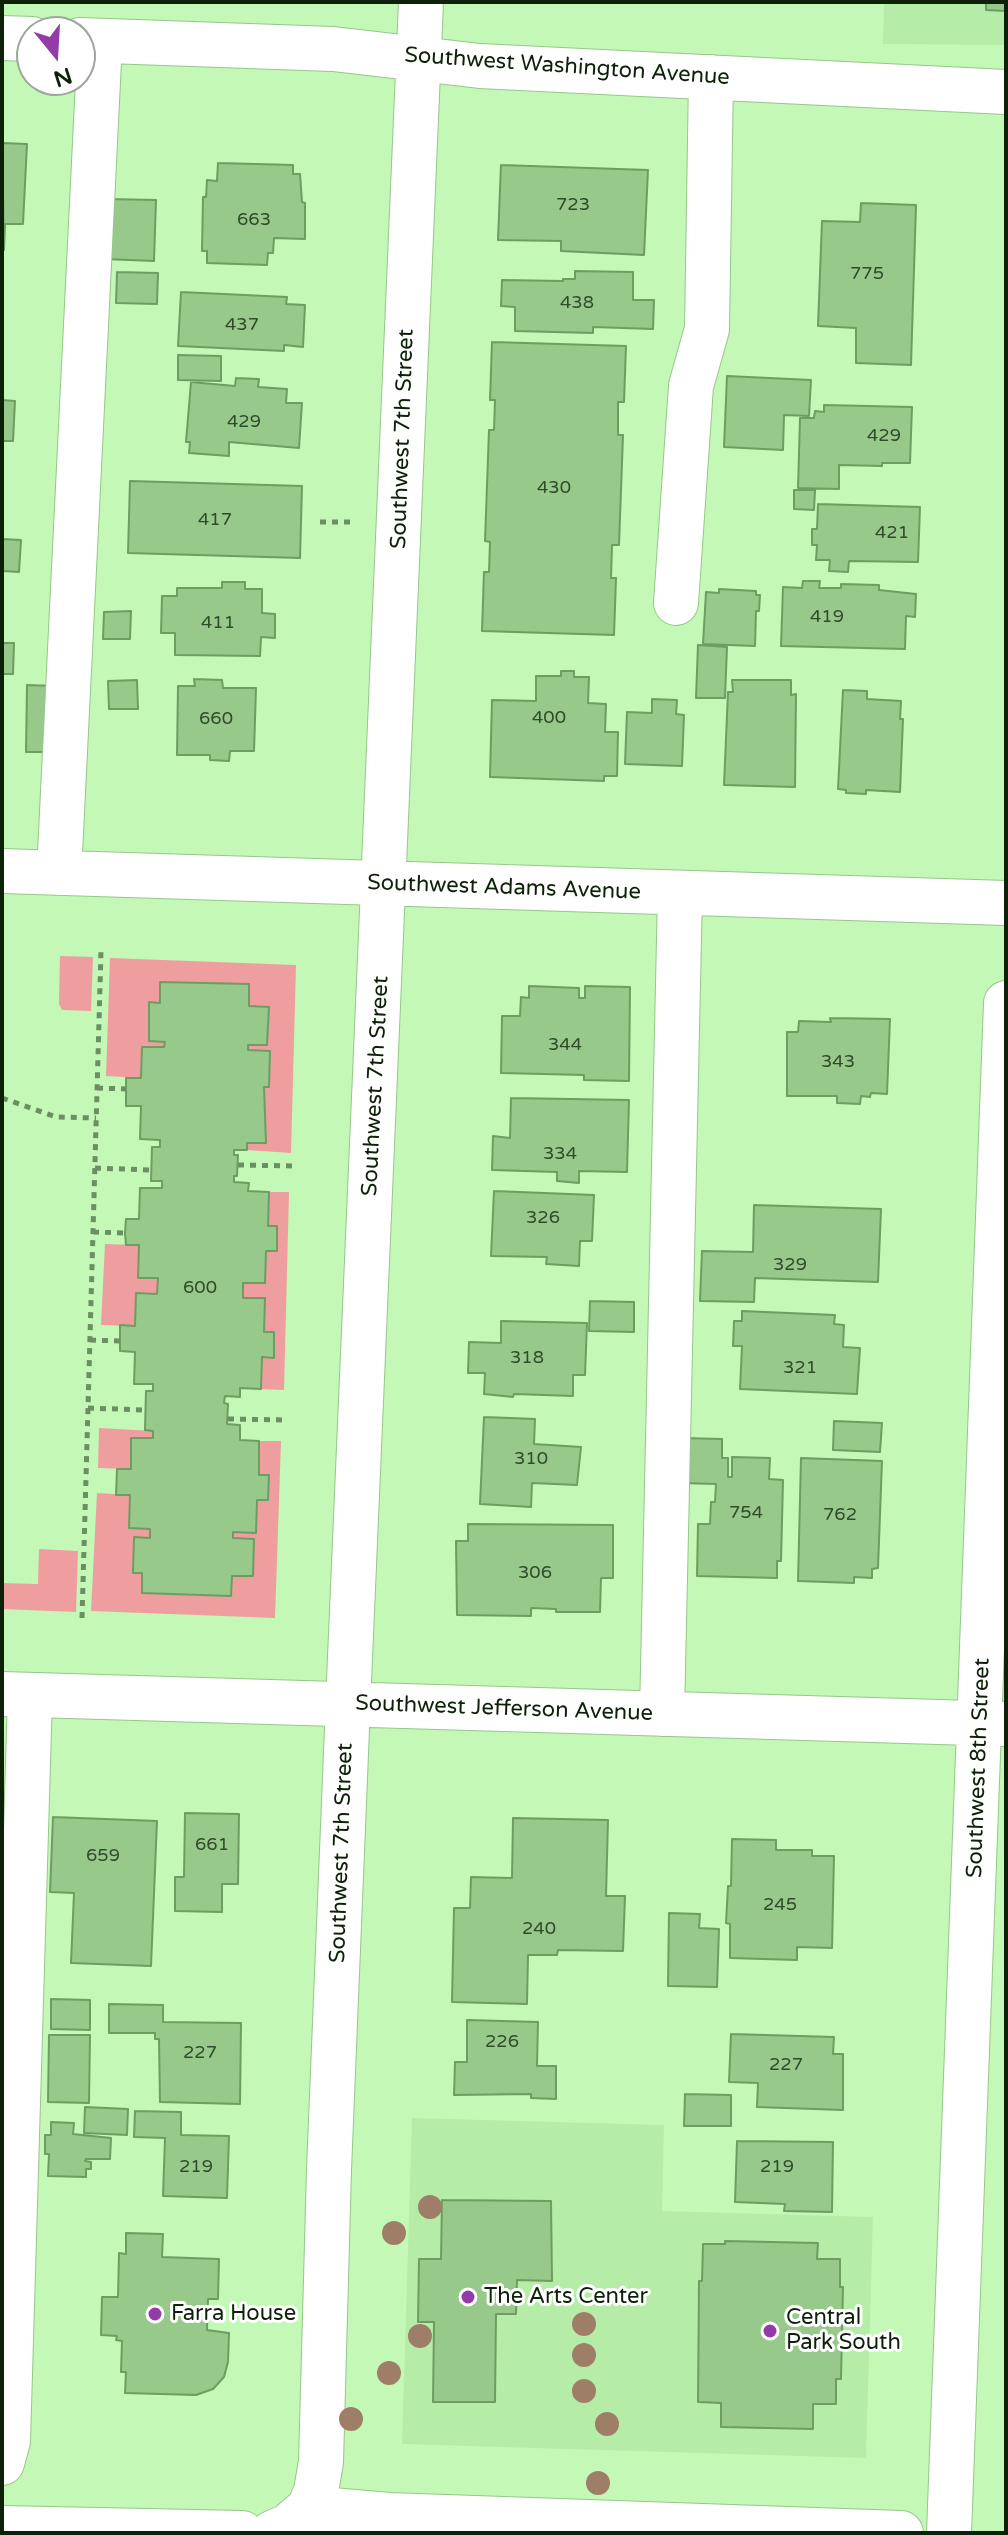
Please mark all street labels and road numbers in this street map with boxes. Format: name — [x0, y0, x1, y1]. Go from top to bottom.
street label: Southwest Washington Avenue — [403, 42, 731, 92]
street label: Southwest 7th Street — [386, 328, 420, 550]
street label: Southwest Adams Avenue — [367, 870, 641, 906]
street label: Southwest 7th Street — [357, 975, 395, 1197]
street label: Southwest 8th Street — [962, 1657, 996, 1879]
street label: Southwest Jefferson Avenue — [355, 1691, 653, 1727]
street label: Southwest 7th Street — [325, 1742, 359, 1964]

